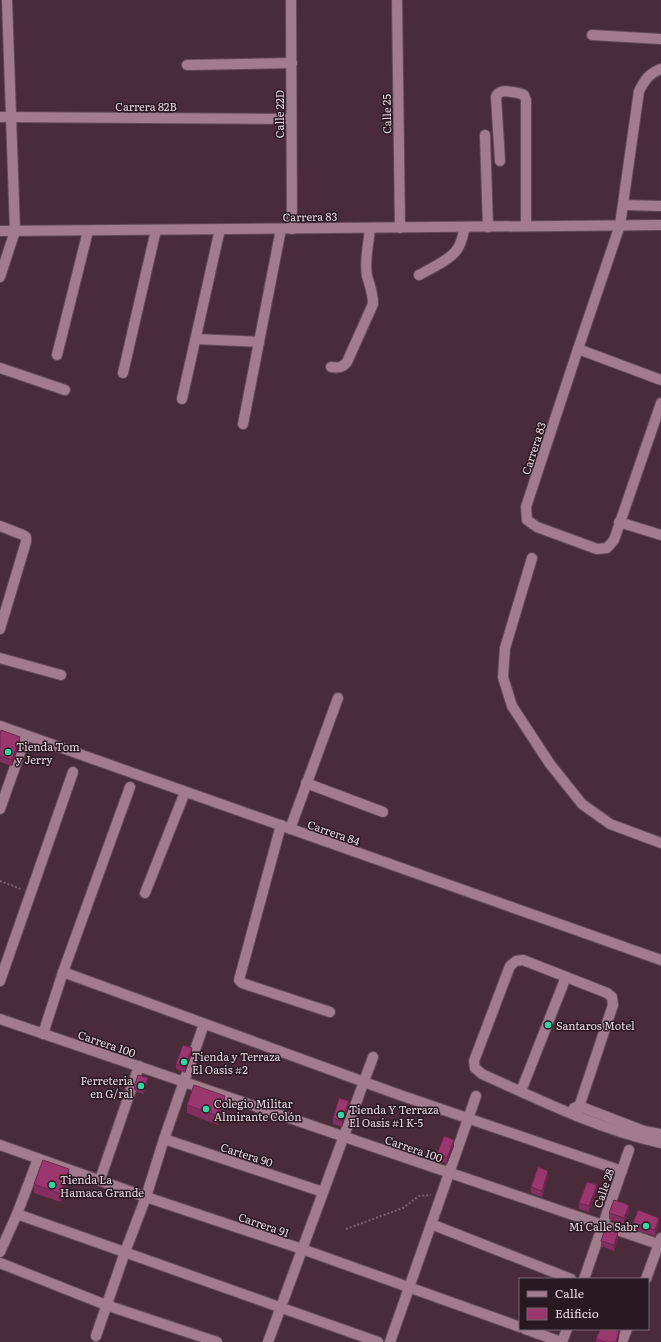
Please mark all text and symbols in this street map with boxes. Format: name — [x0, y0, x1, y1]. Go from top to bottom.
street label: Calle 22D — [271, 90, 287, 138]
street label: Calle 25 — [378, 94, 394, 134]
street label: Carrera 82B — [115, 98, 177, 114]
street label: Carrera 83 — [283, 208, 337, 224]
street label: Carrera 83 — [517, 420, 549, 476]
place label: Tienda Tom y Jerry — [16, 738, 80, 767]
marker: Tienda Tom y Jerry — [3, 747, 13, 757]
street label: Carrera 84 — [306, 816, 362, 848]
place label: Santaros Motel — [556, 1017, 635, 1033]
marker: Santaros Motel — [543, 1020, 553, 1030]
street label: Carrera 100 — [76, 1026, 138, 1060]
place label: Tienda y Terraza El Oasis #2 — [192, 1048, 281, 1077]
marker: Tienda y Terraza El Oasis #2 — [179, 1057, 189, 1067]
place label: Ferreteria en G/ral — [80, 1072, 133, 1101]
marker: Ferreteria en G/ral — [136, 1081, 146, 1091]
place label: Colegio Militar Almirante Colón — [214, 1095, 301, 1124]
place label: Tienda Y Terraza El Oasis #1 K-5 — [349, 1101, 439, 1130]
marker: Colegio Militar Almirante Colón — [201, 1104, 211, 1114]
marker: Tienda Y Terraza El Oasis #1 K-5 — [336, 1110, 346, 1120]
street label: Carrera 100 — [383, 1131, 445, 1165]
street label: Cartera 90 — [219, 1138, 275, 1170]
street label: Calle 28 — [589, 1166, 617, 1210]
place label: Tienda La Hamaca Grande — [60, 1171, 144, 1200]
marker: Tienda La Hamaca Grande — [47, 1180, 57, 1190]
street label: Carrera 91 — [236, 1208, 292, 1240]
place label: Mi Calle Sabr — [569, 1218, 639, 1234]
marker: Mi Calle Sabr — [641, 1221, 651, 1231]
legend — [519, 1278, 649, 1330]
text: Calle — [555, 1284, 584, 1302]
text: Edificio — [555, 1304, 599, 1322]

